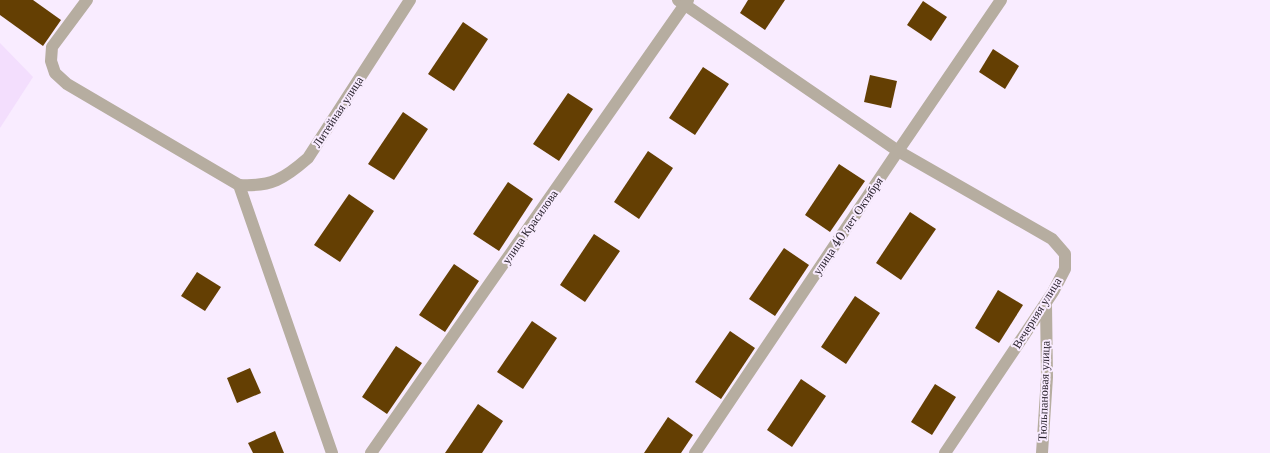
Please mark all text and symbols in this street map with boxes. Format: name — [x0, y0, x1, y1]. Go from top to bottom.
street label: Литейная улица — [309, 73, 367, 150]
street label: улица 40 лет Октября — [809, 174, 886, 277]
street label: улица Красилова — [499, 186, 561, 267]
street label: Вечерняя улица — [1009, 274, 1065, 351]
street label: Тюльпановая улица — [1034, 340, 1053, 441]

